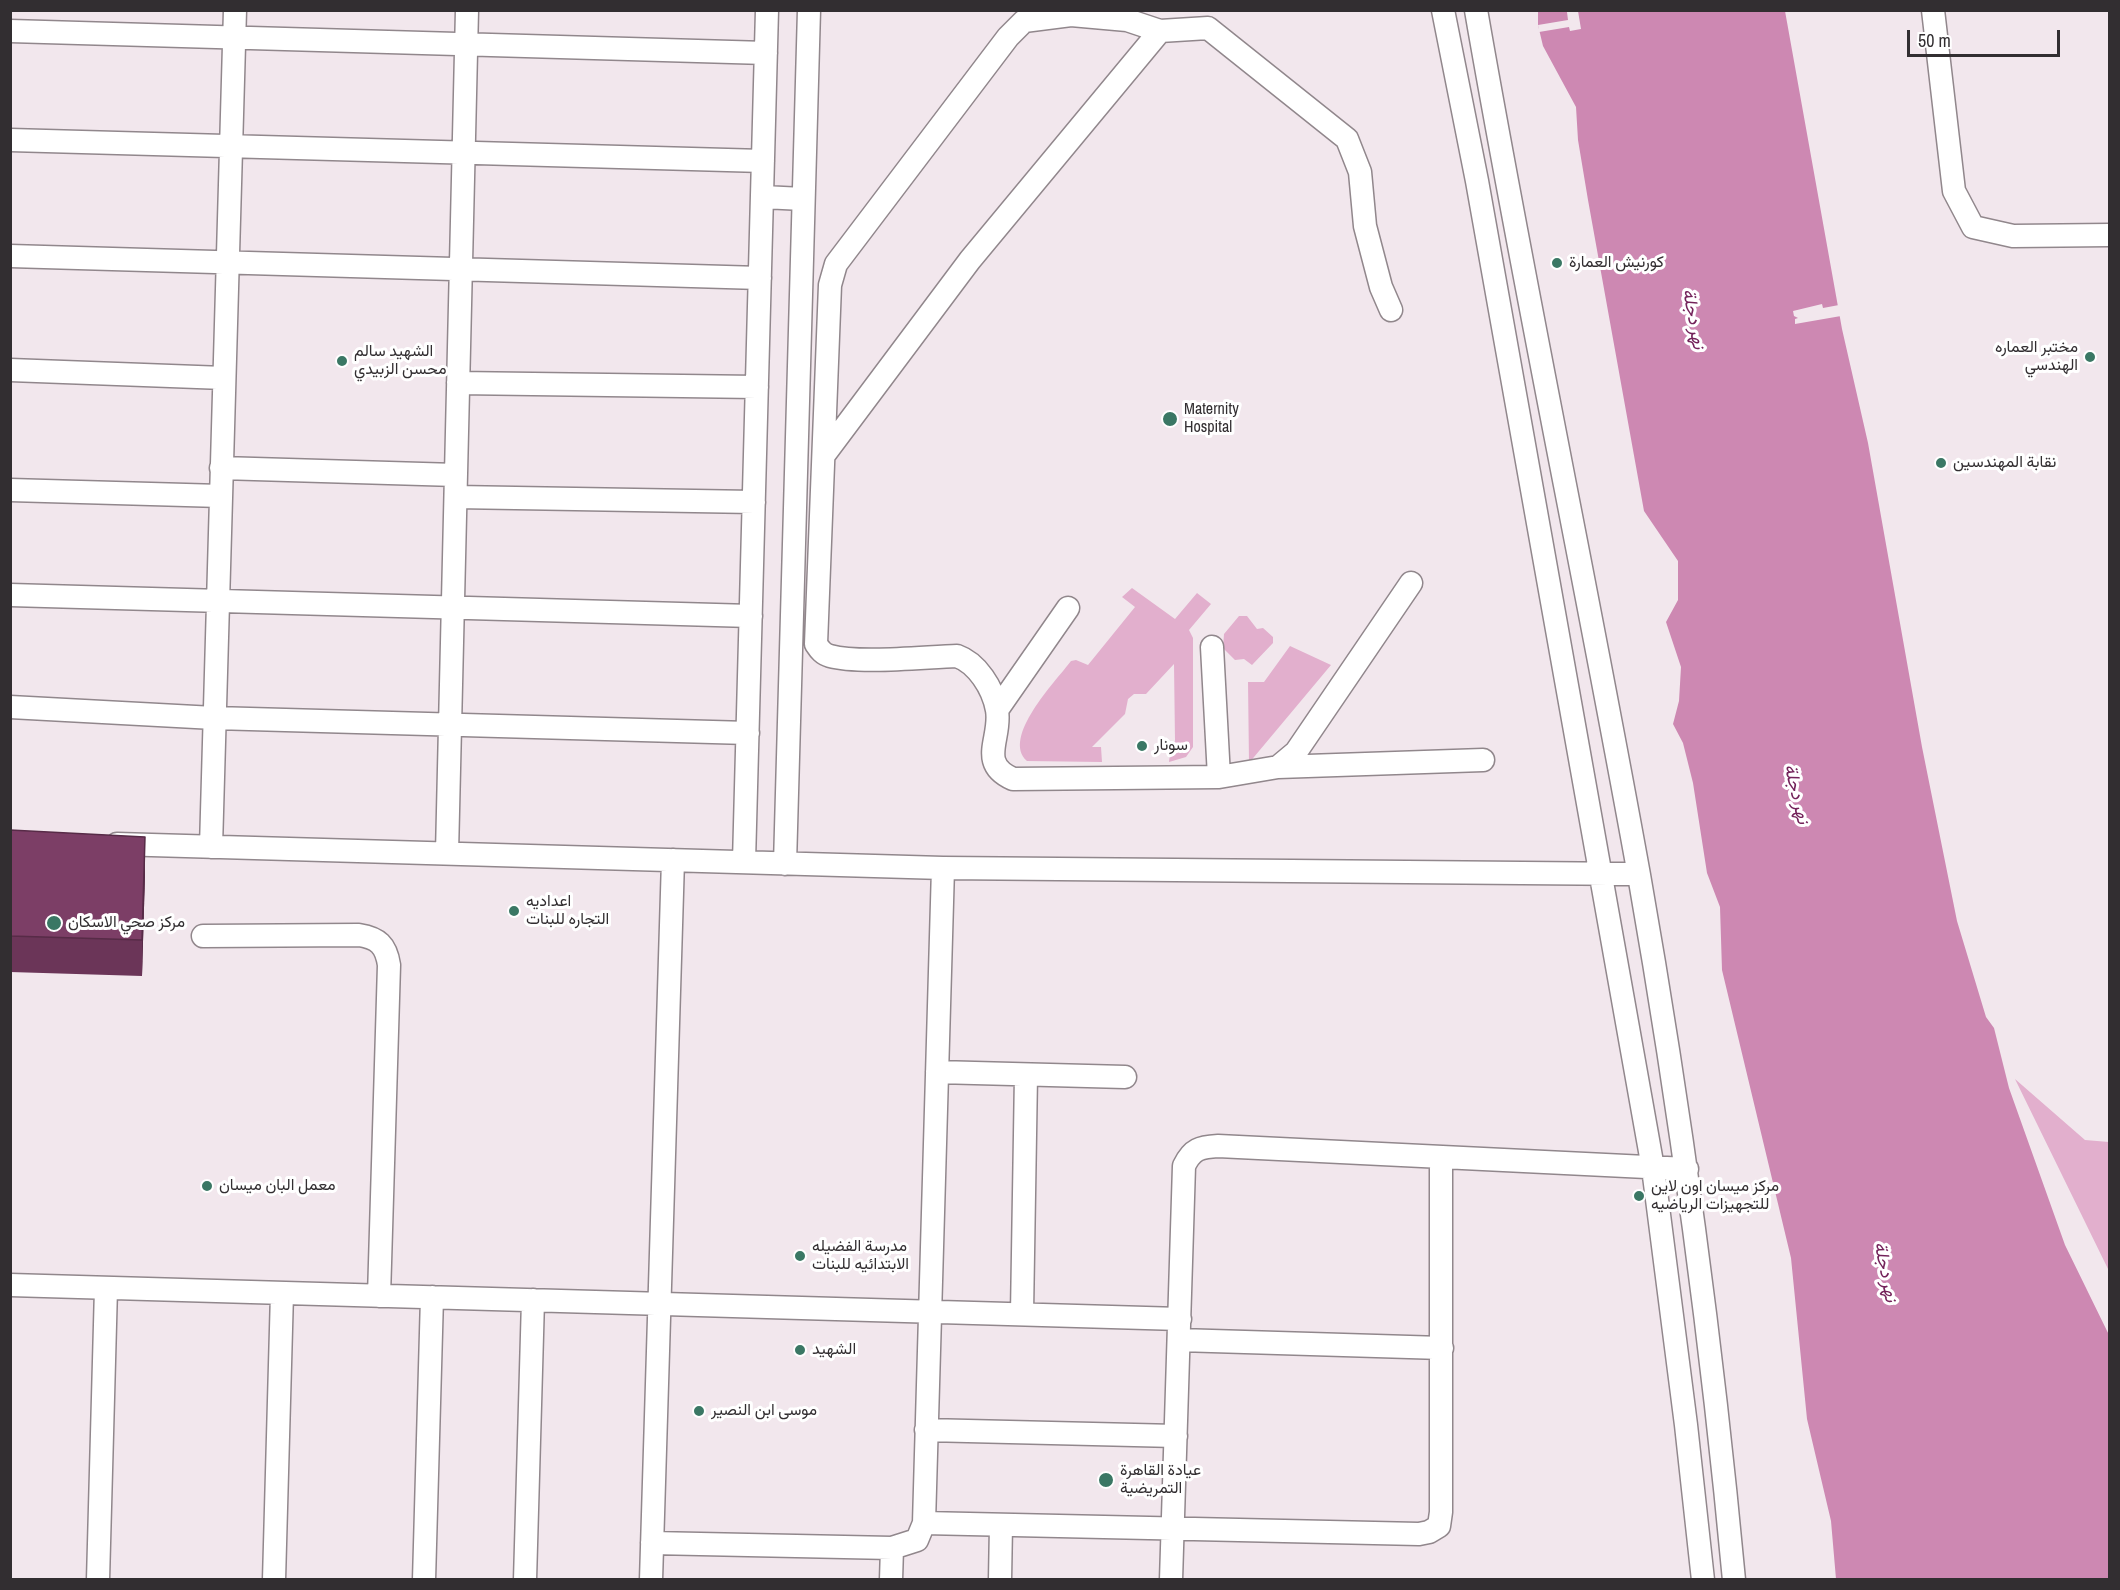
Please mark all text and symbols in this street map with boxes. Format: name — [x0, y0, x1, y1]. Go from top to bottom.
scale bar — [1910, 18, 2063, 56]
text: 50 m — [1918, 28, 1951, 53]
place label: كورنيش العمارة — [1569, 253, 1664, 273]
marker: كورنيش العمارة — [1550, 256, 1564, 270]
water label: نهر دجلة — [1677, 287, 1709, 351]
place label: مختبر العماره الهندسي — [1995, 338, 2078, 376]
place label: الشهيد سالم محسن الزبيدي — [354, 342, 447, 380]
marker: مختبر العماره الهندسي — [2083, 350, 2097, 364]
marker: الشهيد سالم محسن الزبيدي — [335, 354, 349, 368]
place label: Maternity Hospital — [1184, 400, 1239, 438]
marker: Maternity Hospital — [1161, 410, 1179, 428]
place label: نقابة المهندسين — [1953, 453, 2056, 473]
marker: نقابة المهندسين — [1934, 456, 1948, 470]
place label: سونار — [1154, 736, 1188, 756]
marker: سونار — [1135, 739, 1149, 753]
water label: نهر دجلة — [1779, 762, 1813, 826]
place label: اعداديه التجاره للبنات — [526, 892, 609, 930]
marker: اعداديه التجاره للبنات — [507, 904, 521, 918]
place label: مركز صحي الاسكان — [68, 913, 185, 933]
marker: مركز صحي الاسكان — [45, 914, 63, 932]
place label: معمل البان ميسان — [219, 1176, 336, 1196]
place label: مركز ميسان اون لاين للتجهيزات الرياضيه — [1651, 1177, 1779, 1215]
marker: معمل البان ميسان — [200, 1179, 214, 1193]
marker: مركز ميسان اون لاين للتجهيزات الرياضيه — [1632, 1189, 1646, 1203]
place label: مدرسة الفضيله الابتدائيه للبنات — [812, 1237, 909, 1275]
water label: نهر دجلة — [1869, 1240, 1901, 1304]
marker: مدرسة الفضيله الابتدائيه للبنات — [793, 1249, 807, 1263]
place label: الشهيد — [812, 1340, 856, 1360]
marker: الشهيد — [793, 1343, 807, 1357]
place label: موسى ابن النصير — [711, 1401, 817, 1421]
marker: موسى ابن النصير — [692, 1404, 706, 1418]
place label: عيادة القاهرة التمريضية — [1120, 1461, 1201, 1499]
marker: عيادة القاهرة التمريضية — [1097, 1471, 1115, 1489]

